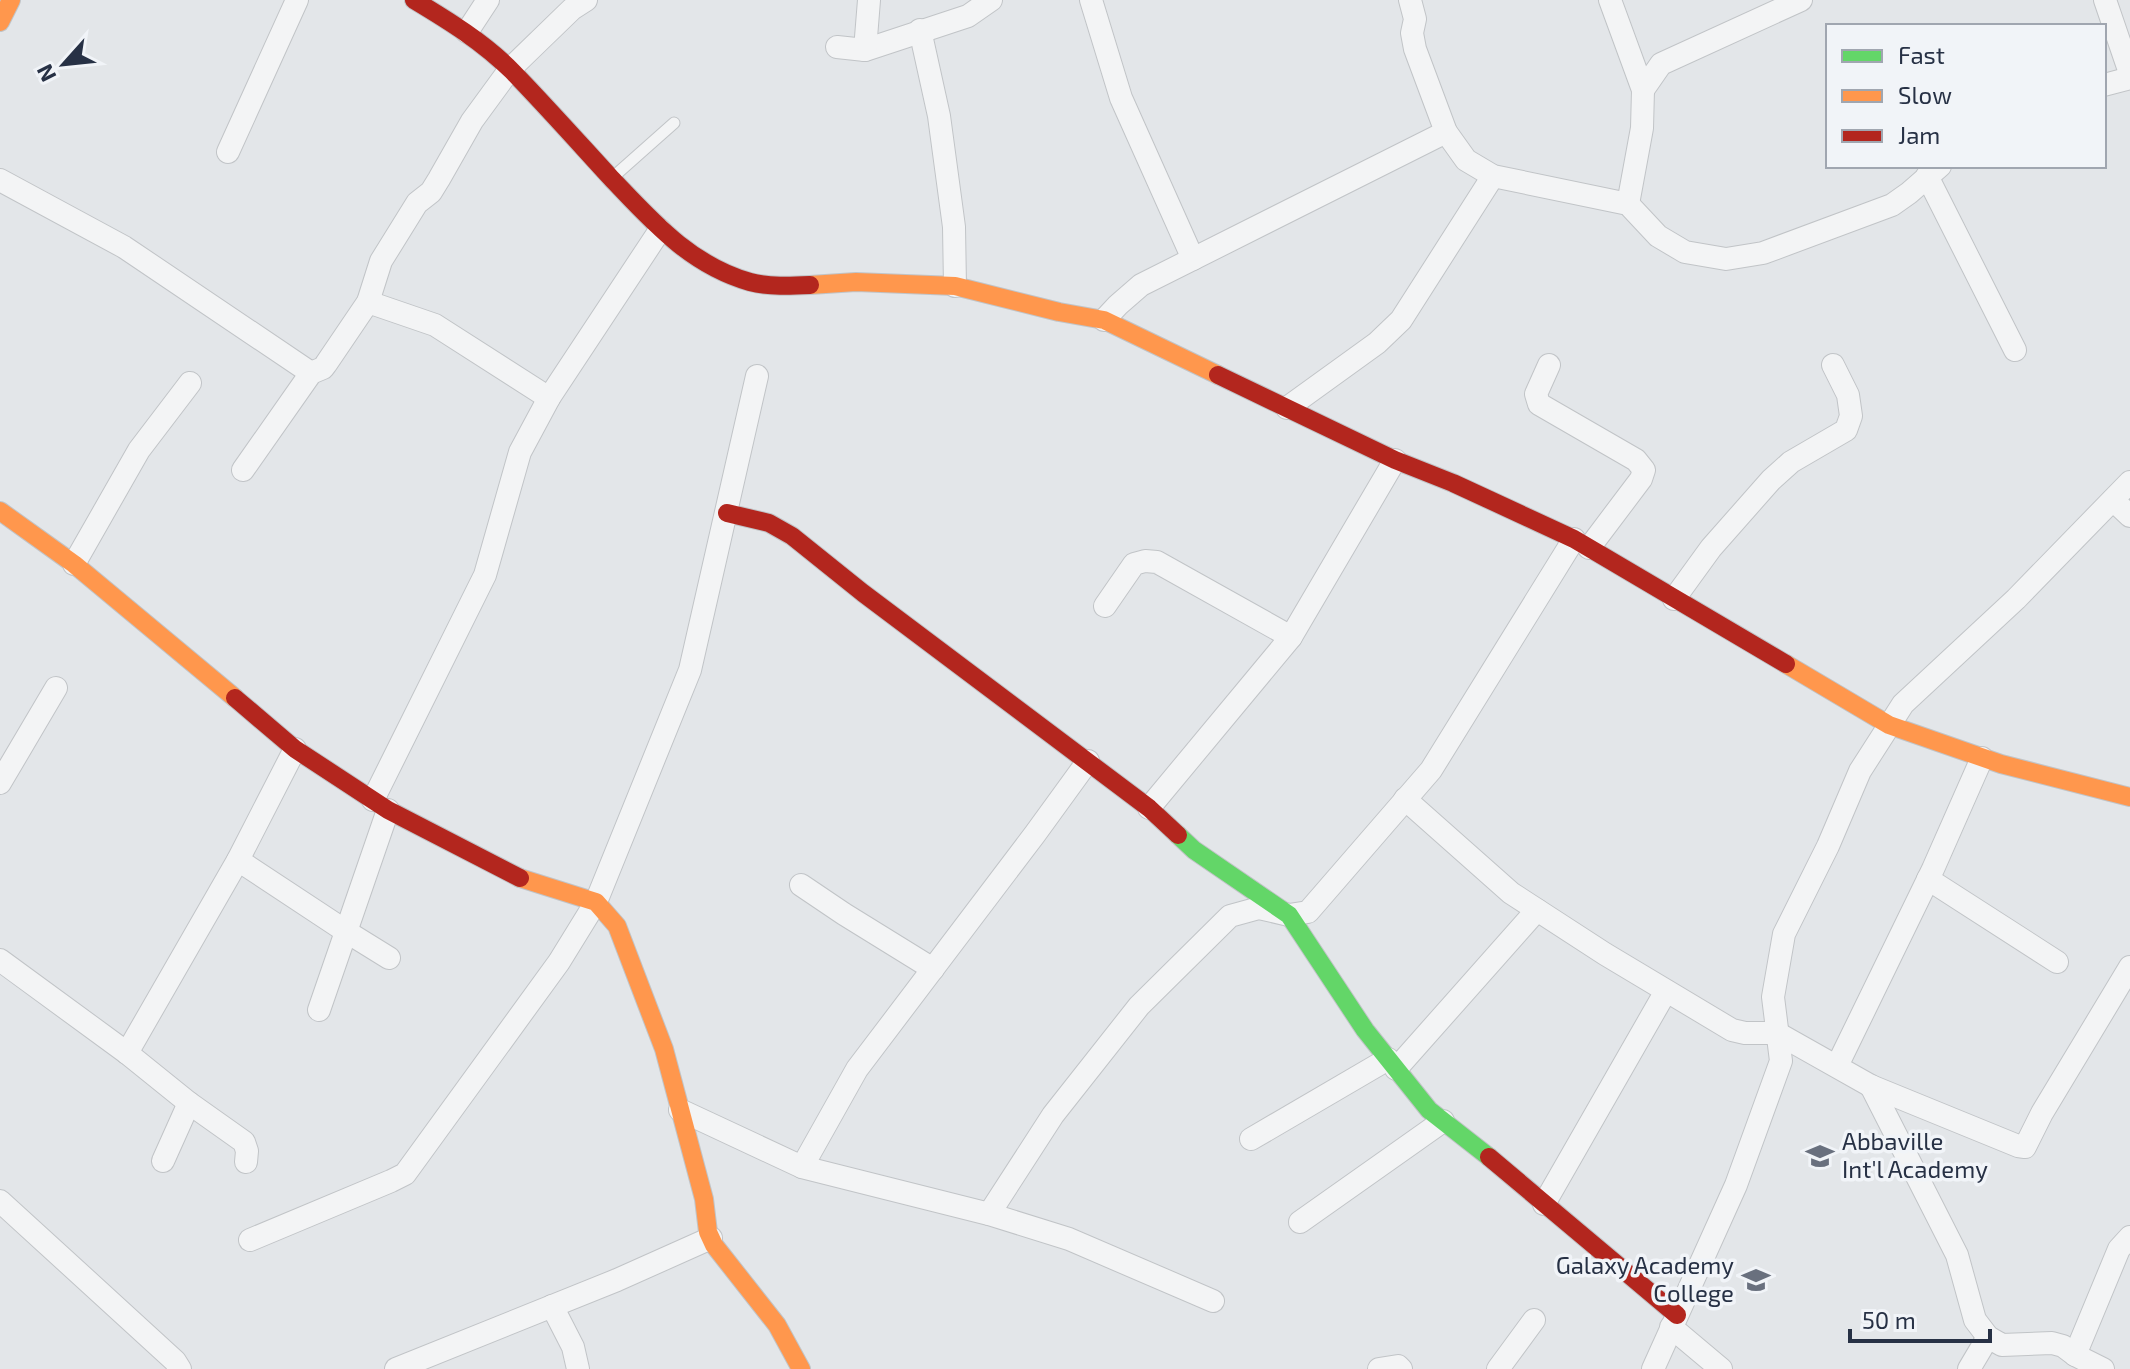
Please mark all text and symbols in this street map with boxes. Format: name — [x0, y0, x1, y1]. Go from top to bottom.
north arrow — [24, 24, 104, 104]
legend — [1826, 24, 2106, 168]
text: Fast — [1898, 40, 1945, 69]
text: N — [30, 61, 60, 87]
text: Slow — [1898, 80, 1952, 109]
text: Jam — [1898, 120, 1940, 149]
place label: Abbaville Int'l Academy — [1842, 1126, 1988, 1183]
school or university icon: Abbaville Int'l Academy — [1805, 1141, 1835, 1171]
place label: Galaxy Academy College — [1556, 1250, 1734, 1307]
school or university icon: Galaxy Academy College — [1741, 1265, 1771, 1295]
scale bar — [1850, 1293, 1990, 1343]
text: 50 m — [1862, 1305, 1916, 1334]

